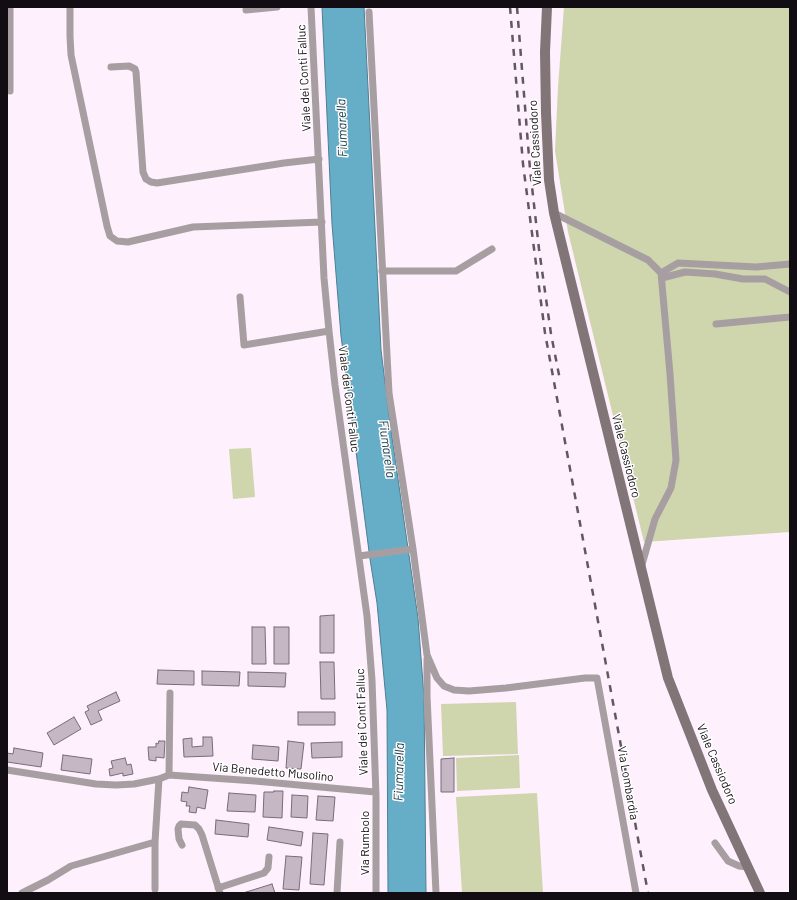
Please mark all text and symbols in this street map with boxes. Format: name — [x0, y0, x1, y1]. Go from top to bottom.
street label: Viale dei Conti Falluc — [294, 24, 314, 132]
water label: Fiumarella — [333, 99, 351, 157]
street label: Viale Cassiodoro — [526, 100, 544, 186]
street label: Viale dei Conti Falluc — [335, 345, 363, 453]
street label: Viale Cassiodoro — [609, 413, 643, 499]
water label: Fiumarella — [375, 419, 399, 479]
street label: Viale dei Conti Falluc — [353, 668, 371, 776]
street label: Viale Cassiodoro — [694, 722, 740, 806]
water label: Fiumarella — [391, 743, 407, 801]
street label: Via Lombardia — [614, 745, 642, 821]
street label: Via Benedetto Musolino — [212, 760, 334, 784]
street label: Via Rumbolo — [358, 811, 372, 875]

